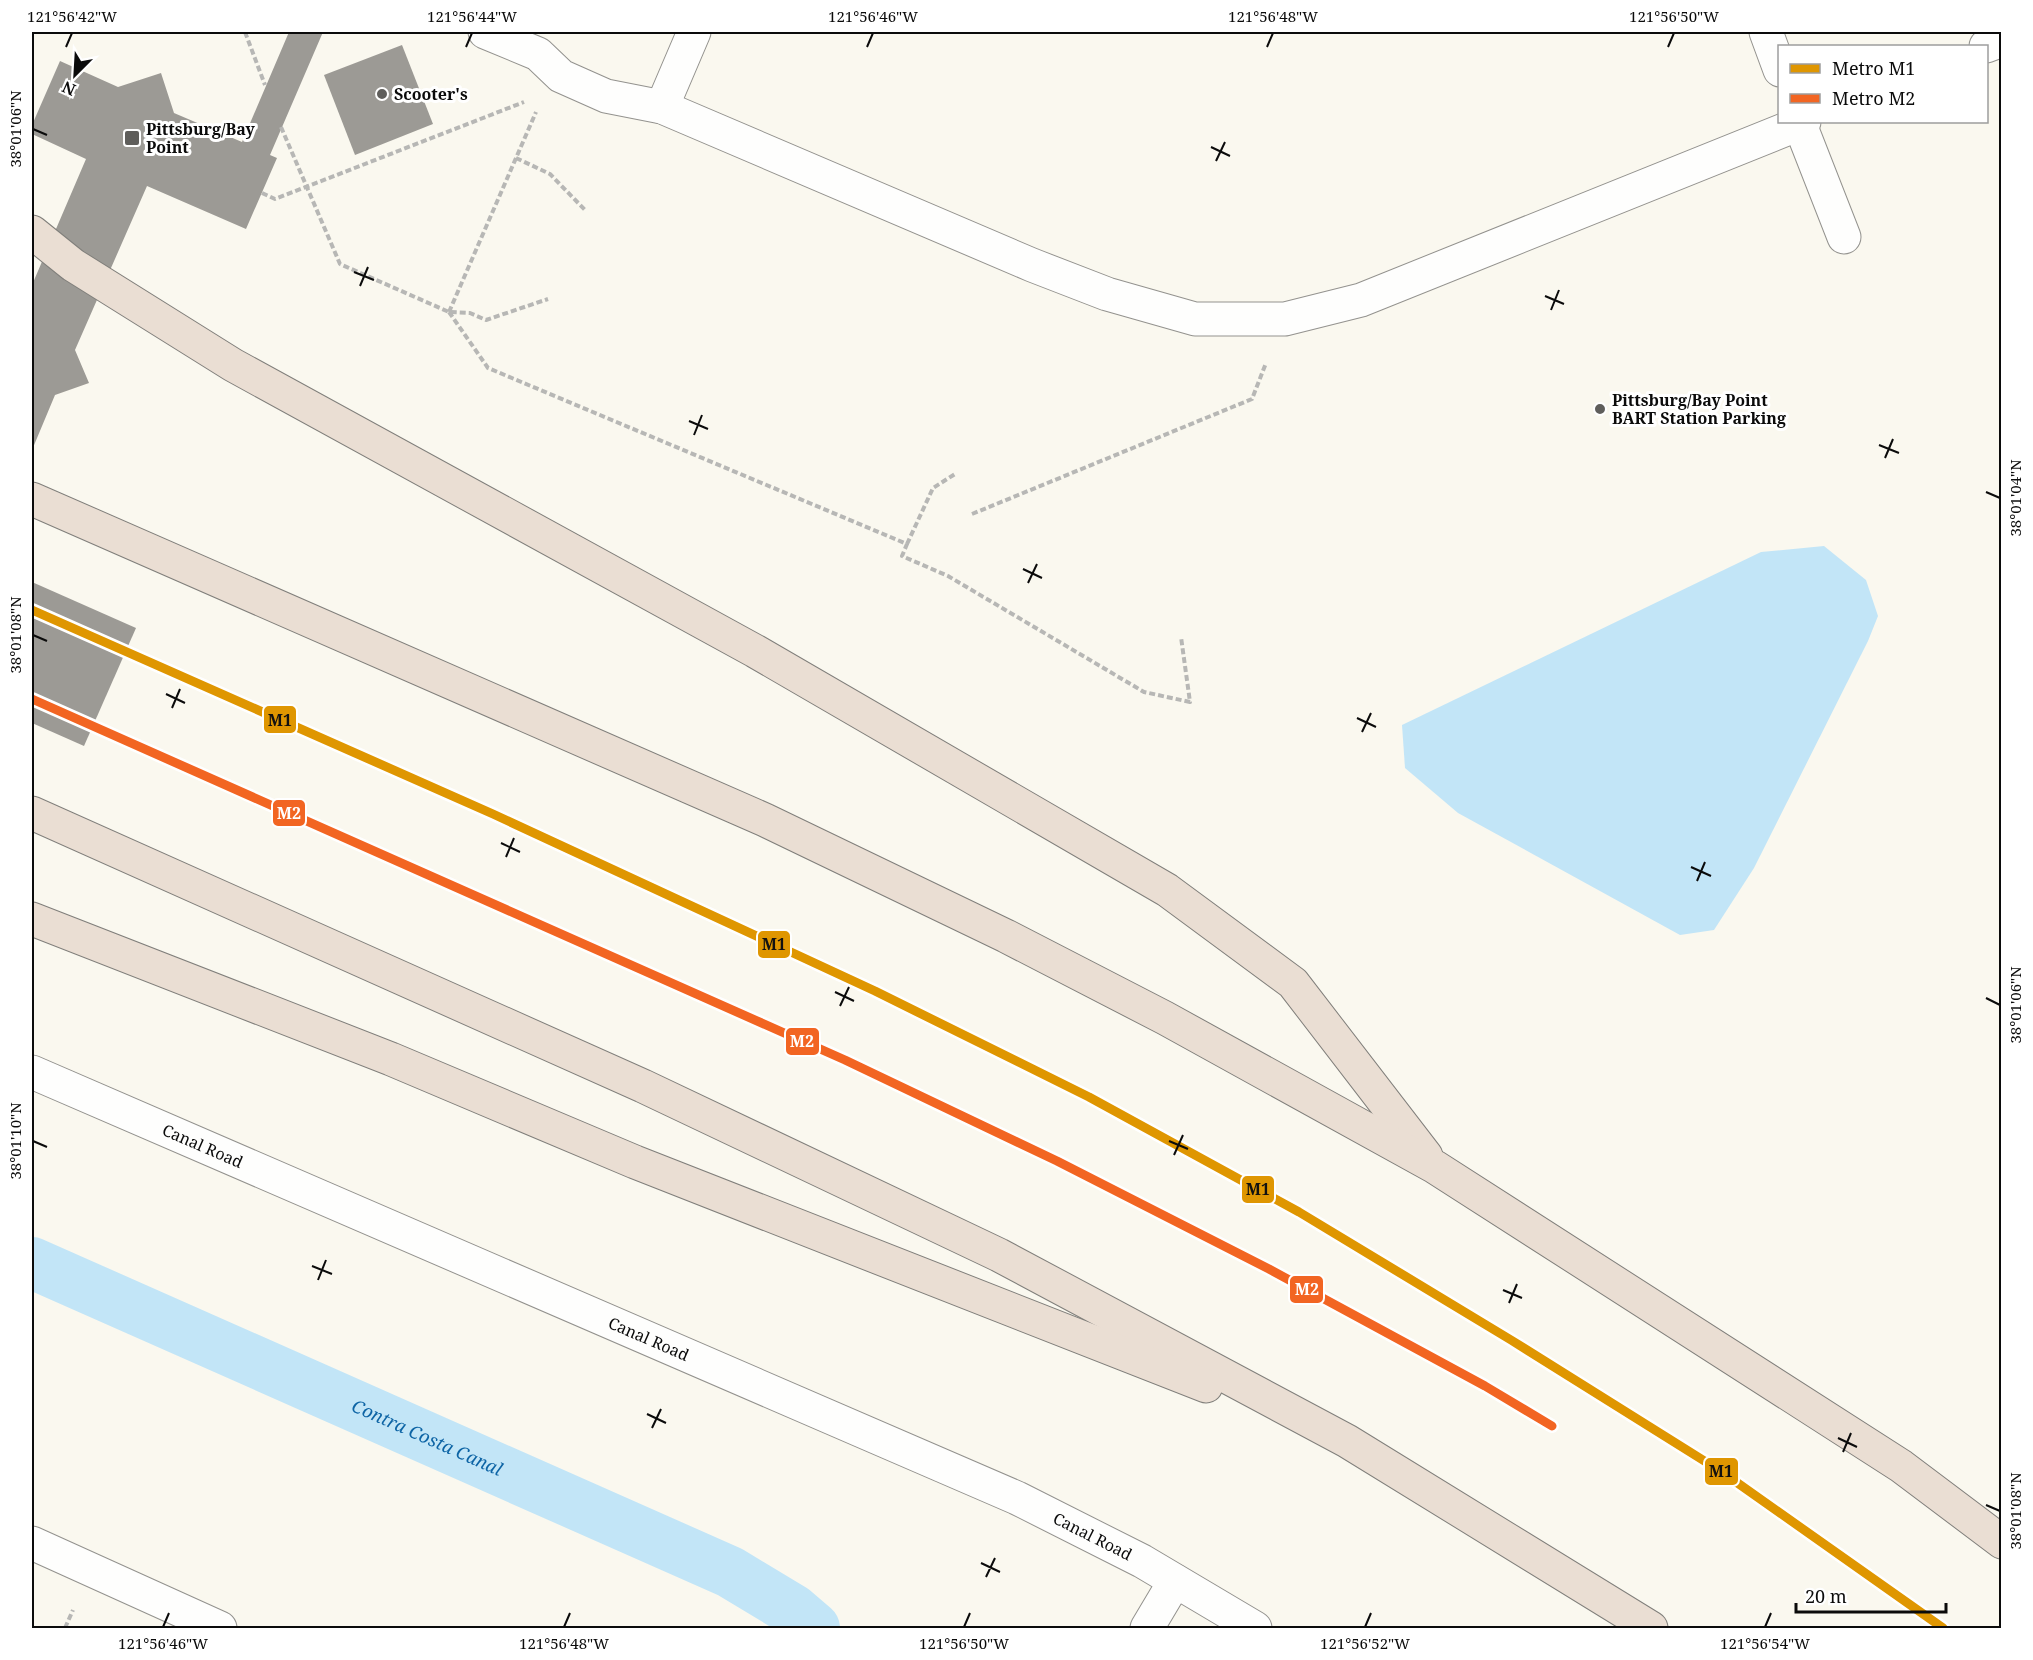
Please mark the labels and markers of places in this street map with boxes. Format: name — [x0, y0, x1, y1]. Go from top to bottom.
place label: Scooter's — [394, 83, 468, 105]
marker: Scooter's — [375, 87, 389, 101]
place label: Pittsburg/Bay Point — [146, 118, 256, 158]
marker: Pittsburg/Bay Point — [123, 129, 141, 147]
place label: Pittsburg/Bay Point BART Station Parking — [1612, 389, 1786, 429]
marker: Pittsburg/Bay Point BART Station Parking — [1593, 402, 1607, 416]

